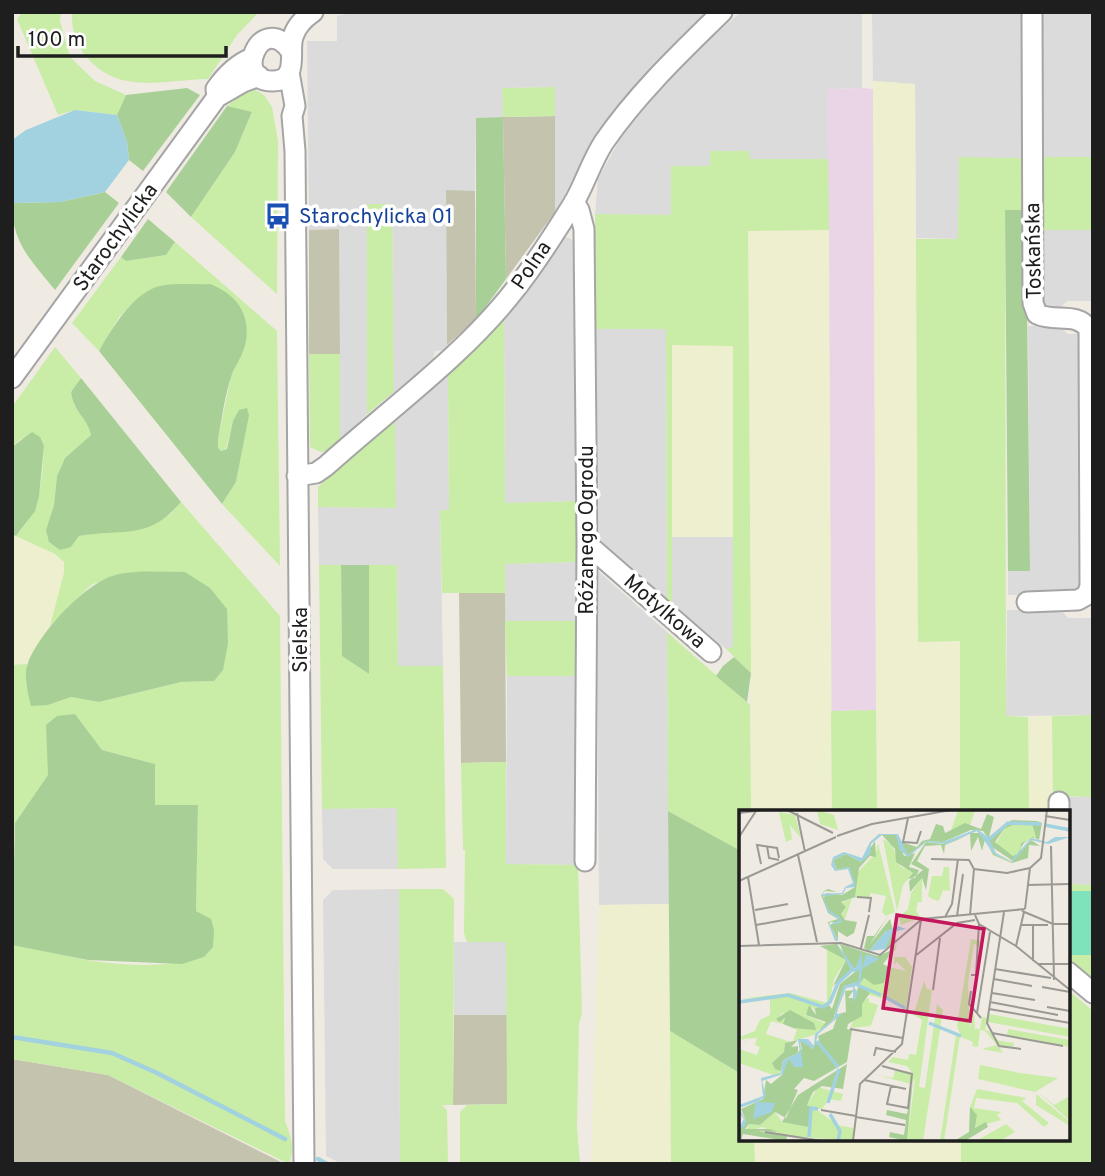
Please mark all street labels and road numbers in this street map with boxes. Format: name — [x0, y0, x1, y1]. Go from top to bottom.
street label: Starochylicka — [68, 178, 165, 297]
street label: Toskańska — [1020, 202, 1049, 300]
street label: Polna — [506, 236, 558, 296]
street label: Różanego Ogrodu — [574, 445, 601, 615]
street label: Motylkowa — [617, 569, 711, 655]
street label: Sielska — [288, 607, 315, 673]

